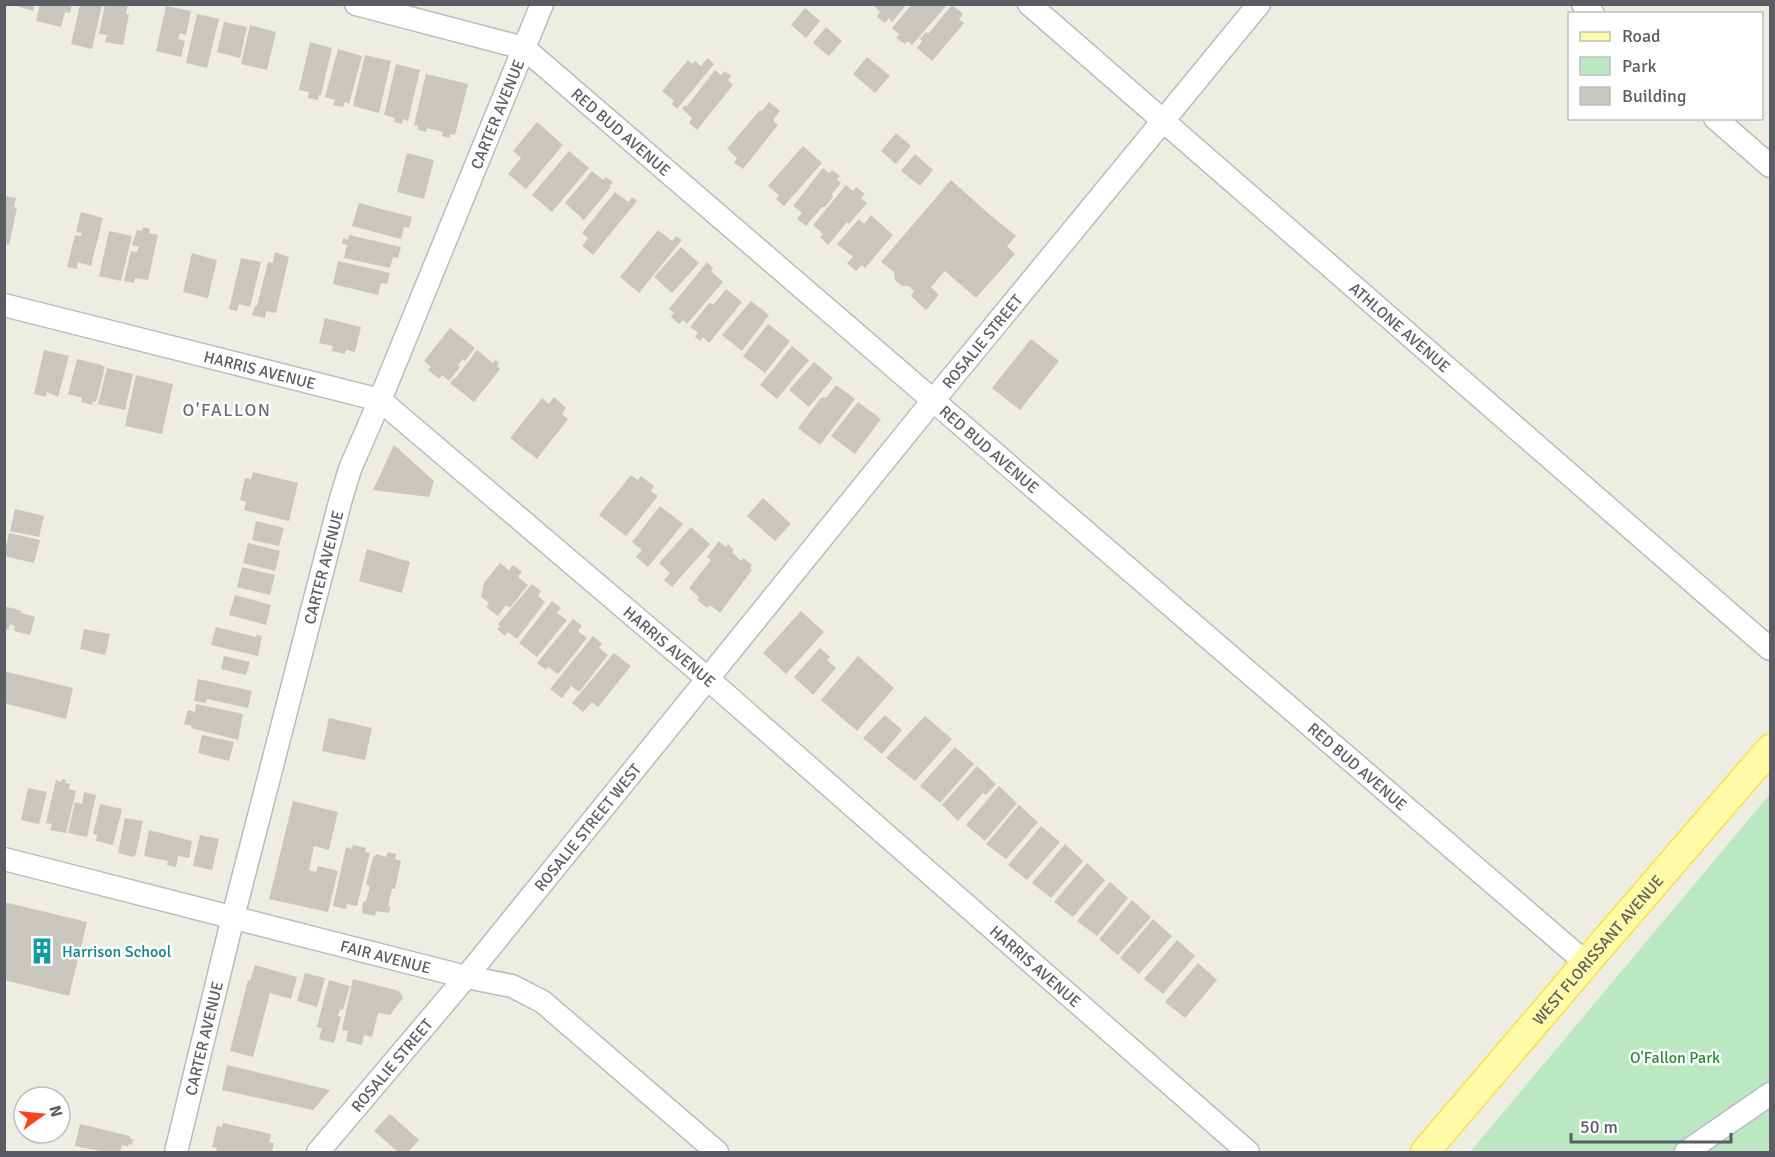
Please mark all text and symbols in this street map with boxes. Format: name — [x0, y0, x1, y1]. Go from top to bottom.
legend — [1568, 12, 1763, 120]
text: Road — [1622, 25, 1661, 47]
text: Park — [1622, 55, 1657, 77]
street label: CARTER AVENUE — [467, 57, 529, 172]
street label: RED BUD AVENUE — [567, 84, 674, 181]
text: Building — [1622, 85, 1686, 107]
street label: ATHLONE AVENUE — [1345, 278, 1454, 377]
street label: ROSALIE STREET — [938, 291, 1027, 393]
street label: HARRIS AVENUE — [202, 347, 318, 394]
district label: O'FALLON — [182, 399, 272, 421]
street label: RED BUD AVENUE — [935, 401, 1043, 498]
street label: CARTER AVENUE — [300, 508, 348, 627]
street label: HARRIS AVENUE — [619, 602, 719, 692]
street label: RED BUD AVENUE — [1303, 719, 1411, 815]
street label: ROSALIE STREET WEST — [530, 760, 646, 896]
street label: WEST FLORISSANT AVENUE — [1529, 871, 1668, 1030]
street label: HARRIS AVENUE — [985, 921, 1085, 1012]
building icon: Harrison School — [27, 936, 57, 966]
street label: FAIR AVENUE — [338, 936, 433, 979]
place label: Harrison School — [62, 942, 172, 962]
street label: CARTER AVENUE — [181, 979, 228, 1098]
street label: ROSALIE STREET — [347, 1015, 438, 1116]
park label: O'Fallon Park — [1630, 1048, 1720, 1068]
north arrow — [12, 1085, 72, 1145]
text: N — [44, 1103, 67, 1119]
scale bar — [1571, 1106, 1732, 1144]
text: 50 m — [1580, 1116, 1618, 1138]

